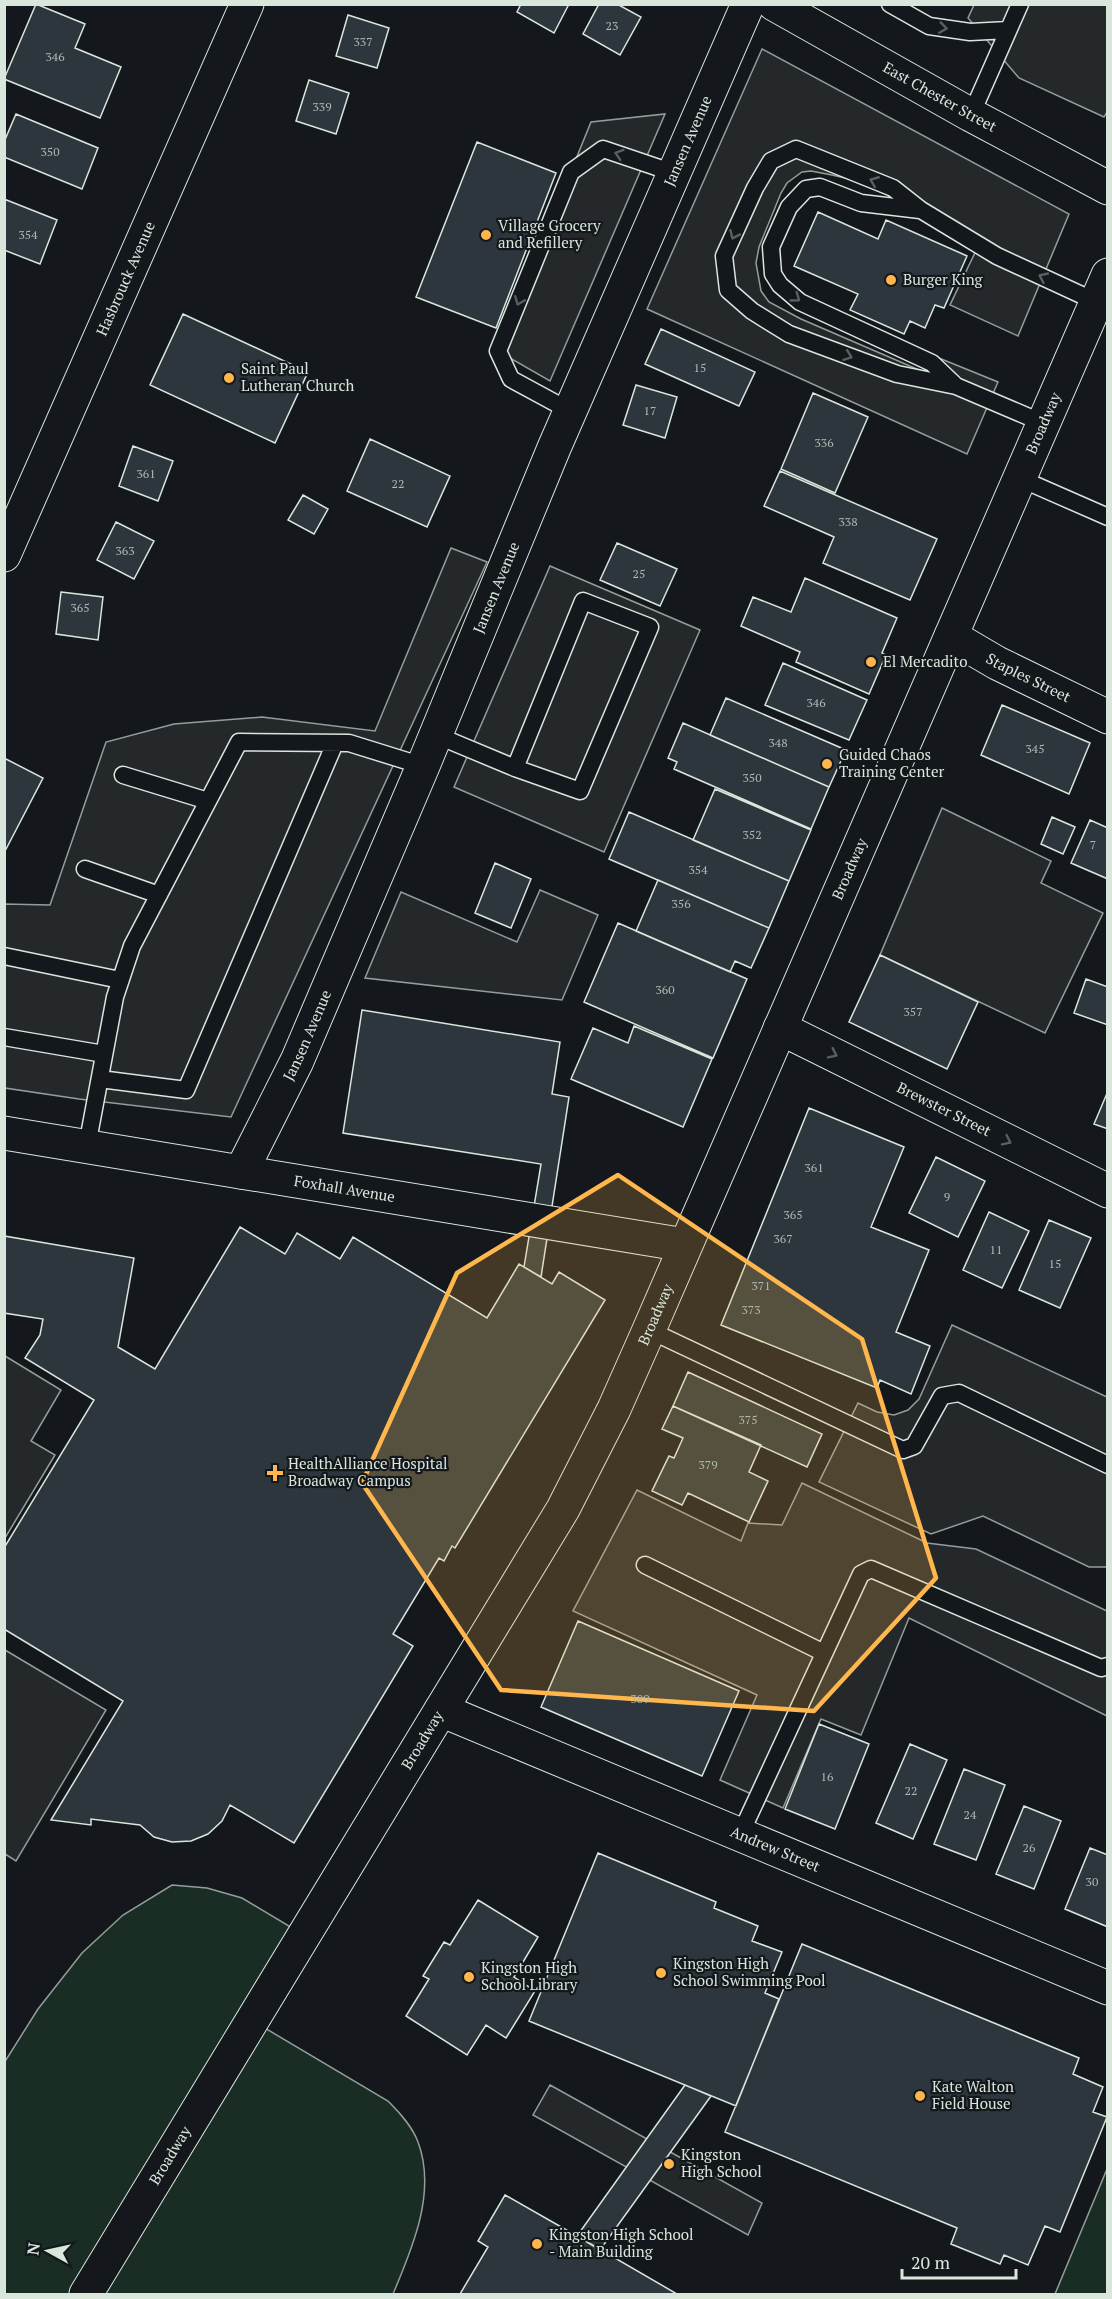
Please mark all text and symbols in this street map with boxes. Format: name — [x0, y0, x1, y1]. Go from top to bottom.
house number: 23 — [606, 18, 618, 33]
one-way arrow — [938, 22, 947, 34]
house number: 337 — [353, 34, 373, 49]
house number: 346 — [45, 49, 65, 64]
street label: East Chester Street — [880, 56, 1001, 136]
street label: Jansen Avenue — [659, 92, 716, 189]
house number: 339 — [312, 99, 332, 114]
house number: 350 — [40, 144, 60, 159]
one-way arrow — [614, 149, 625, 162]
one-way arrow — [870, 176, 881, 188]
place label: Village Grocery and Refillery — [498, 215, 601, 252]
street label: Hasbrouck Avenue — [91, 218, 159, 339]
house number: 354 — [18, 227, 38, 242]
marker: Village Grocery and Refillery — [479, 228, 493, 242]
one-way arrow — [729, 229, 741, 240]
place label: Burger King — [903, 269, 984, 289]
marker: Burger King — [884, 273, 898, 287]
one-way arrow — [1038, 273, 1049, 285]
one-way arrow — [789, 291, 800, 302]
one-way arrow — [514, 295, 526, 306]
one-way arrow — [842, 348, 852, 361]
place label: Saint Paul Lutheran Church — [241, 358, 354, 395]
house number: 15 — [694, 360, 706, 375]
marker: Saint Paul Lutheran Church — [222, 371, 236, 385]
street label: Broadway — [1020, 389, 1065, 457]
house number: 17 — [644, 403, 656, 418]
house number: 336 — [814, 435, 834, 450]
house number: 361 — [136, 466, 156, 481]
house number: 22 — [392, 476, 404, 491]
house number: 338 — [838, 514, 858, 529]
street label: Jansen Avenue — [468, 539, 523, 636]
house number: 363 — [115, 543, 135, 558]
house number: 25 — [633, 566, 645, 581]
house number: 365 — [70, 600, 90, 615]
street label: Staples Street — [983, 648, 1075, 707]
place label: El Mercadito — [883, 651, 967, 671]
marker: El Mercadito — [864, 655, 878, 669]
house number: 346 — [806, 695, 826, 710]
house number: 348 — [768, 735, 788, 750]
house number: 345 — [1025, 741, 1045, 756]
place label: Guided Chaos Training Center — [839, 744, 944, 781]
marker: Guided Chaos Training Center — [820, 757, 834, 771]
house number: 350 — [742, 770, 762, 785]
house number: 352 — [742, 827, 762, 842]
street label: Broadway — [826, 834, 871, 902]
house number: 7 — [1090, 837, 1096, 852]
house number: 354 — [688, 862, 708, 877]
house number: 356 — [671, 896, 691, 911]
house number: 360 — [655, 982, 675, 997]
street label: Jansen Avenue — [278, 987, 335, 1084]
house number: 357 — [903, 1004, 923, 1019]
one-way arrow — [826, 1047, 837, 1059]
street label: Brewster Street — [894, 1077, 995, 1141]
one-way arrow — [1001, 1134, 1012, 1146]
house number: 361 — [804, 1160, 824, 1175]
street label: Foxhall Avenue — [293, 1170, 397, 1206]
house number: 9 — [944, 1189, 950, 1204]
house number: 365 — [783, 1207, 803, 1222]
house number: 367 — [773, 1231, 793, 1246]
house number: 11 — [990, 1242, 1002, 1257]
house number: 15 — [1049, 1256, 1061, 1271]
house number: 371 — [751, 1278, 771, 1293]
street label: Broadway — [633, 1280, 677, 1348]
house number: 373 — [741, 1302, 761, 1317]
house number: 375 — [738, 1412, 758, 1427]
place label: HealthAlliance Hospital Broadway Campus — [288, 1453, 447, 1490]
house number: 379 — [698, 1457, 718, 1472]
marker: HealthAlliance Hospital Broadway Campus — [266, 1464, 284, 1482]
house number: 389 — [630, 1691, 650, 1706]
street label: Broadway — [396, 1706, 447, 1773]
house number: 16 — [821, 1769, 834, 1784]
house number: 22 — [905, 1783, 917, 1798]
house number: 24 — [964, 1807, 977, 1822]
street label: Andrew Street — [728, 1821, 824, 1876]
house number: 26 — [1023, 1840, 1036, 1855]
house number: 30 — [1086, 1874, 1098, 1889]
place label: Kingston High School Swimming Pool — [673, 1953, 826, 1990]
place label: Kingston High School Library — [481, 1957, 578, 1994]
marker: Kingston High School Swimming Pool — [654, 1966, 668, 1980]
marker: Kingston High School Library — [462, 1970, 476, 1984]
place label: Kate Walton Field House — [932, 2076, 1014, 2113]
marker: Kate Walton Field House — [913, 2089, 927, 2103]
street label: Broadway — [144, 2122, 195, 2188]
place label: Kingston High School — [681, 2144, 762, 2181]
marker: Kingston High School — [662, 2157, 676, 2171]
north arrow — [18, 2221, 78, 2281]
place label: Kingston High School - Main Building — [549, 2224, 694, 2261]
marker: Kingston High School - Main Building — [530, 2237, 544, 2251]
text: N — [21, 2241, 45, 2256]
scale bar — [902, 2242, 1016, 2280]
text: 20 m — [911, 2250, 951, 2274]

